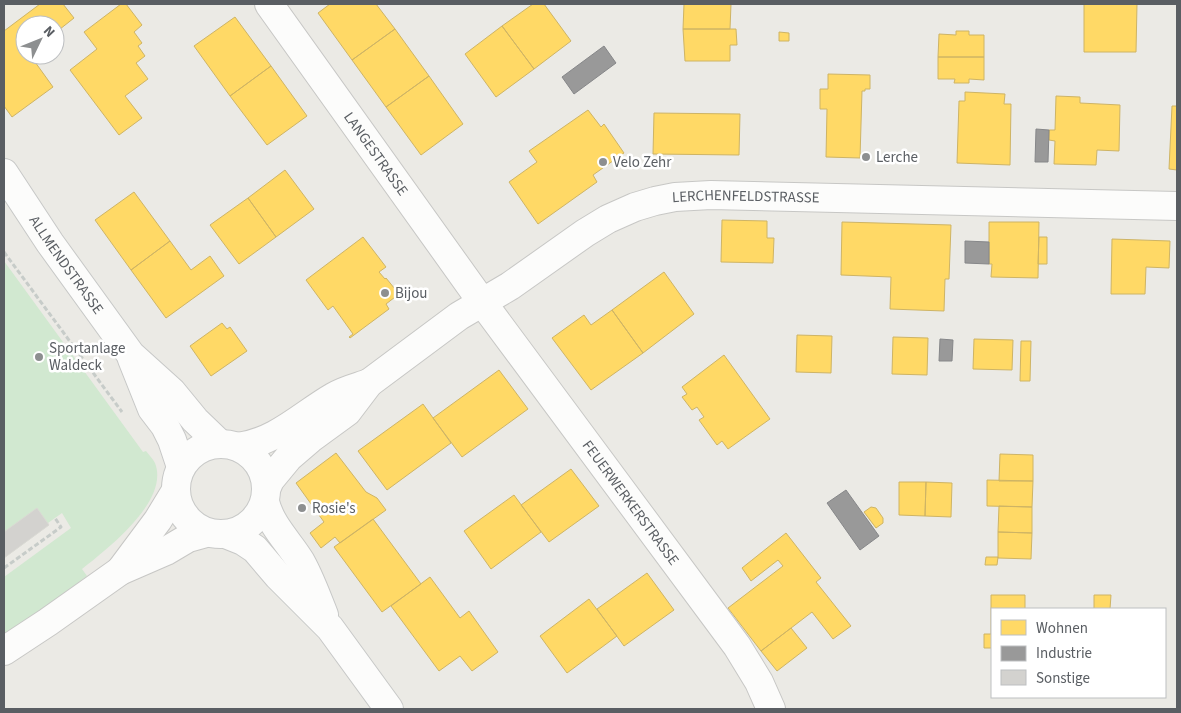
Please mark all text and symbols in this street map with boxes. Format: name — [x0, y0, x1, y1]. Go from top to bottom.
north arrow — [15, 15, 65, 65]
text: N — [38, 22, 59, 42]
street label: LANGESTRASSE — [338, 108, 413, 200]
place label: Lerche — [876, 147, 918, 168]
marker: Lerche — [860, 151, 872, 163]
place label: Velo Zehr — [613, 152, 672, 173]
marker: Velo Zehr — [597, 156, 609, 168]
street label: LERCHENFELDSTRASSE — [671, 185, 820, 209]
street label: ALLMENDSTRASSE — [24, 212, 108, 319]
place label: Bijou — [395, 283, 428, 304]
marker: Bijou — [379, 287, 391, 299]
place label: Sportanlage Waldeck — [49, 338, 125, 376]
marker: Sportanlage Waldeck — [33, 351, 45, 363]
street label: FEUERWERKERSTRASSE — [577, 436, 684, 570]
place label: Rosie's — [312, 498, 356, 519]
marker: Rosie's — [296, 502, 308, 514]
legend — [991, 608, 1166, 698]
text: Wohnen — [1036, 618, 1088, 639]
text: Industrie — [1036, 643, 1092, 664]
text: Sonstige — [1036, 668, 1090, 689]

